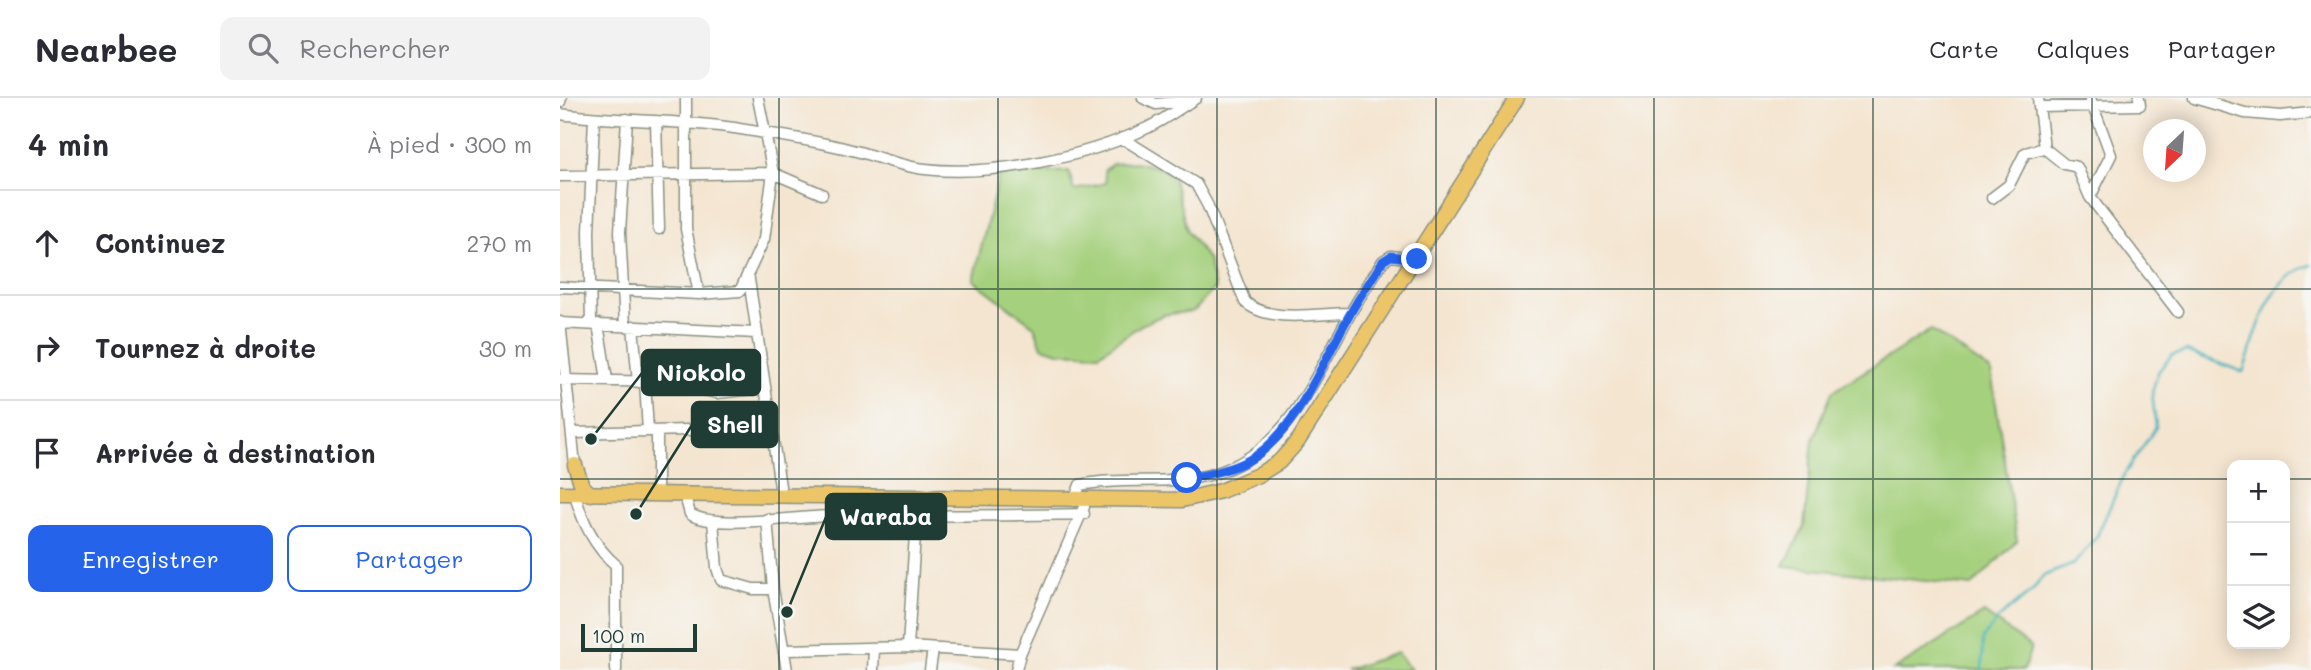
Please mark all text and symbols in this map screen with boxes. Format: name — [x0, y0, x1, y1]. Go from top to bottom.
search box — [220, 17, 710, 80]
text: Nearbee — [35, 27, 178, 70]
icon: search — [244, 29, 282, 67]
text: Rechercher — [300, 31, 450, 65]
text: Carte — [1929, 33, 1999, 64]
text: Calques — [2037, 33, 2130, 64]
text: Partager — [2168, 33, 2276, 64]
north arrow — [2143, 119, 2206, 182]
text: 4 min — [28, 124, 109, 164]
text: À pied · 300 m — [366, 129, 532, 159]
icon: ahead — [28, 224, 66, 262]
text: Continuez — [95, 226, 225, 260]
text: 270 m — [467, 228, 532, 258]
route end — [1401, 243, 1432, 274]
icon: right — [28, 329, 66, 367]
text: Tournez à droite — [95, 331, 316, 365]
text: 30 m — [479, 333, 532, 363]
callout: Niokolo — [642, 350, 760, 395]
text: Niokolo — [656, 356, 746, 387]
callout: Shell — [692, 402, 777, 447]
text: Shell — [707, 408, 763, 439]
icon: arrive — [28, 434, 66, 472]
text: Arrivée à destination — [95, 436, 375, 470]
map controls — [2227, 460, 2290, 649]
button: + — [2227, 460, 2290, 523]
route start — [1171, 462, 1202, 493]
callout: Waraba — [826, 494, 946, 539]
text: Waraba — [840, 500, 932, 531]
button: − — [2227, 523, 2290, 586]
button: Enregistrer — [28, 525, 273, 592]
button: Partager — [287, 525, 532, 592]
button: layers — [2227, 586, 2290, 649]
scale bar — [581, 621, 696, 653]
text: 100 m — [592, 623, 645, 648]

